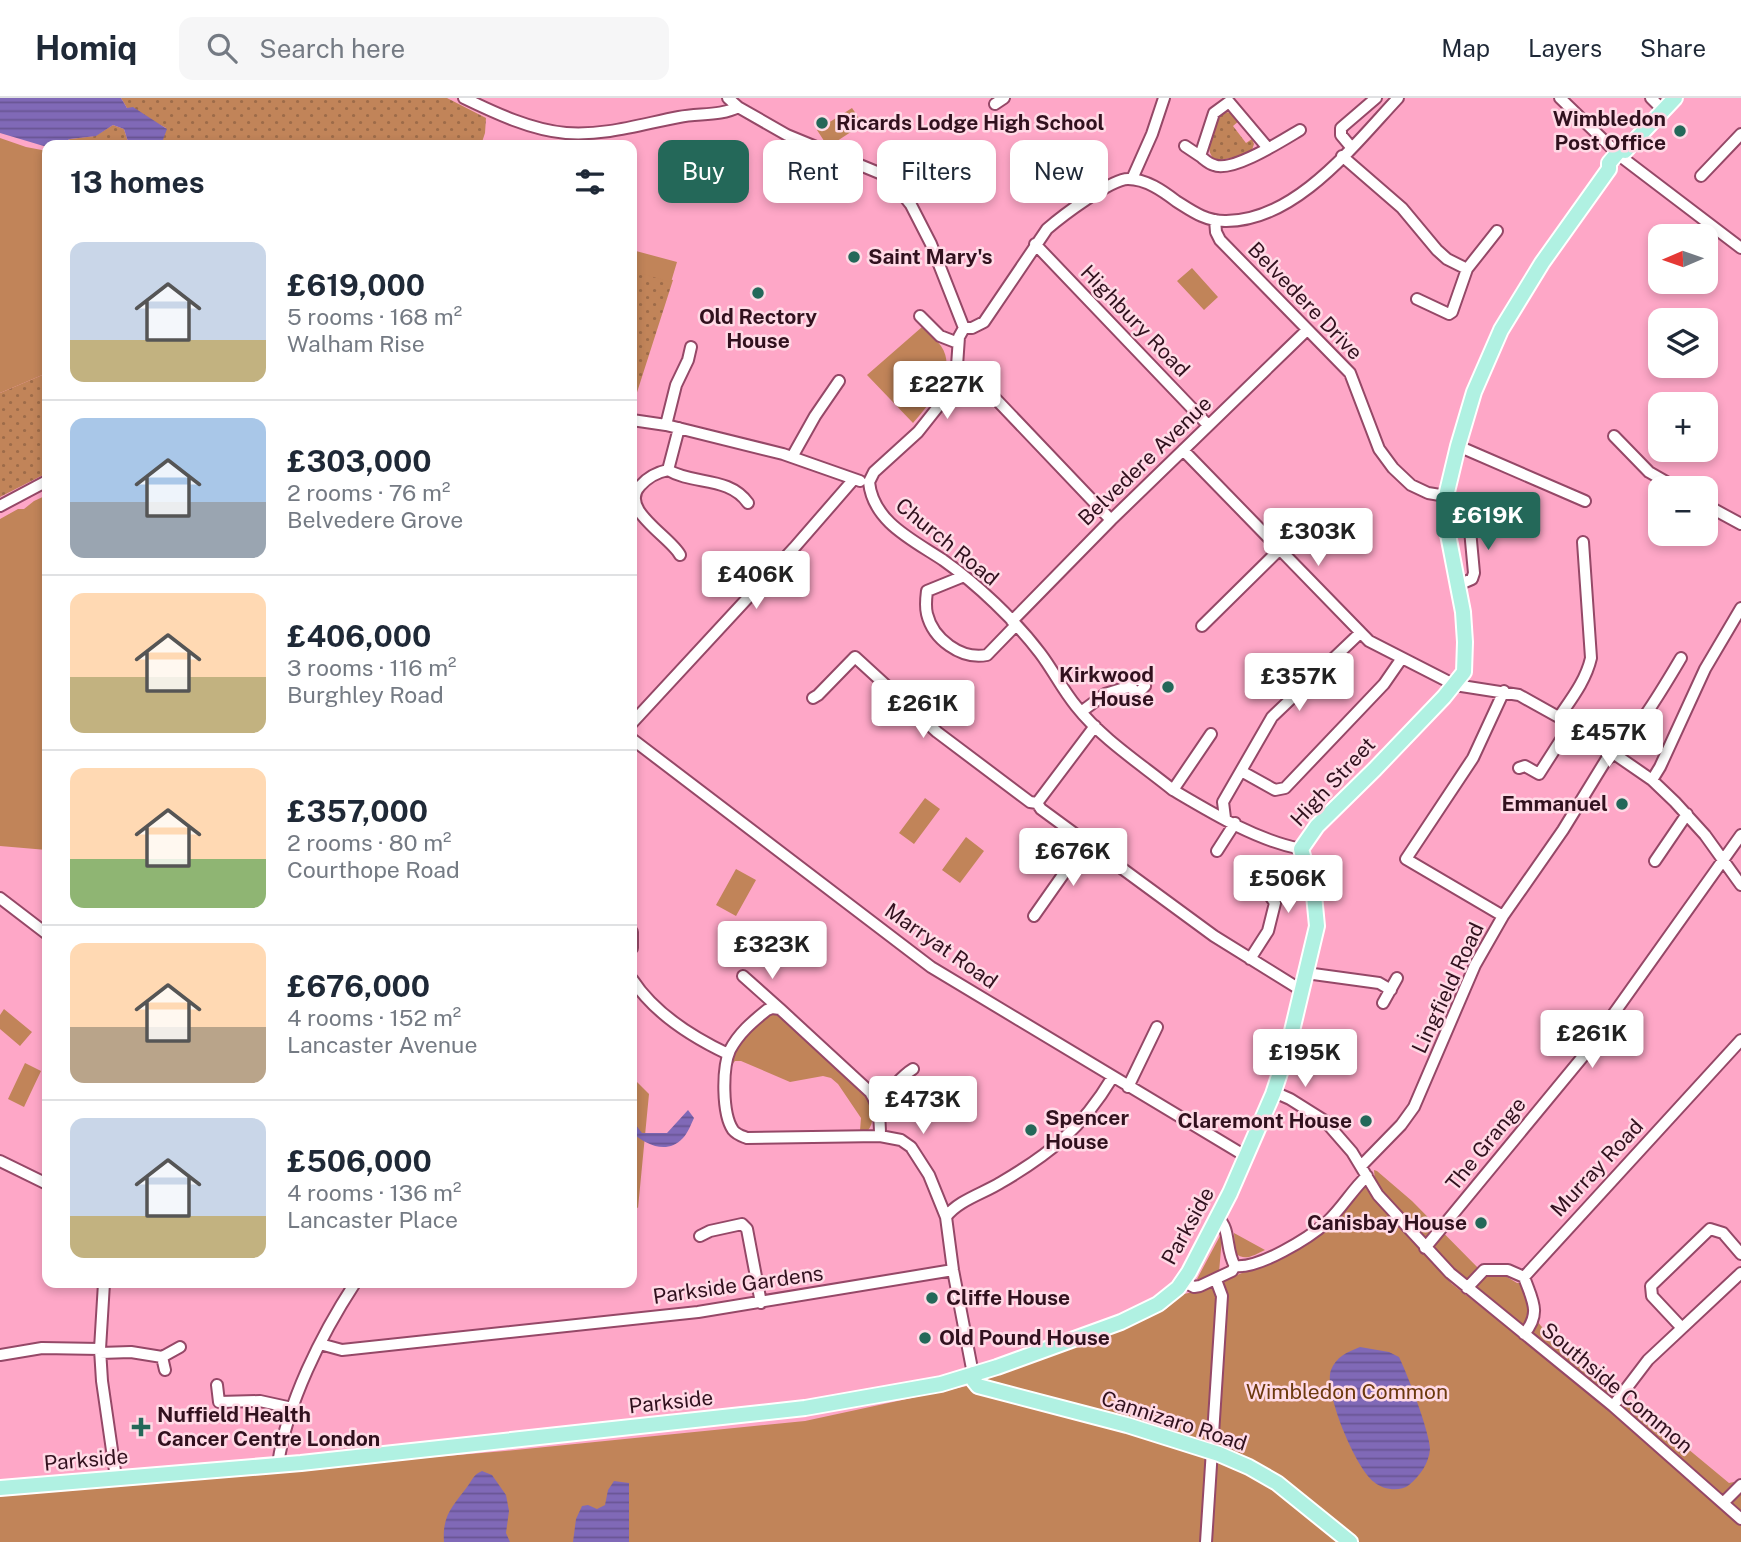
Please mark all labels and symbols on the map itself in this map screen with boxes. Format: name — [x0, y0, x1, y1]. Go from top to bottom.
place label: Wimbledon Post Office — [1553, 106, 1666, 155]
place label: Ricards Lodge High School — [836, 110, 1104, 135]
marker: Ricards Lodge High School — [814, 115, 830, 131]
marker: Wimbledon Post Office — [1672, 123, 1688, 139]
north arrow — [1648, 224, 1718, 294]
street label: Belvedere Drive — [1243, 237, 1368, 365]
place label: Saint Mary's — [868, 244, 993, 269]
marker: Saint Mary's — [846, 249, 862, 265]
street label: Highbury Road — [1076, 260, 1195, 382]
marker: Old Rectory House — [750, 285, 766, 301]
place label: Old Rectory House — [699, 304, 817, 353]
pin: £227K — [898, 362, 996, 421]
street label: Belvedere Avenue — [1073, 391, 1217, 531]
pin: £619K — [1439, 492, 1537, 552]
street label: Church Road — [891, 493, 1004, 591]
pin: £303K — [1269, 508, 1367, 568]
pin: £406K — [707, 552, 805, 611]
pin: £357K — [1250, 654, 1348, 713]
place label: Kirkwood House — [1059, 662, 1154, 711]
marker: Kirkwood House — [1160, 679, 1176, 695]
pin: £261K — [874, 680, 972, 740]
pin: £457K — [1560, 710, 1658, 769]
street label: High Street — [1285, 732, 1380, 831]
place label: Emmanuel — [1501, 791, 1608, 816]
marker: Emmanuel — [1614, 796, 1630, 812]
pin: £676K — [1024, 828, 1122, 888]
pin: £506K — [1239, 856, 1337, 915]
street label: Marryat Road — [880, 897, 1003, 994]
street label: Lingfield Road — [1406, 918, 1489, 1057]
pin: £323K — [723, 922, 821, 981]
pin: £261K — [1543, 1010, 1641, 1070]
pin: £195K — [1256, 1030, 1354, 1089]
pin: £473K — [874, 1076, 972, 1136]
street label: The Grange — [1440, 1092, 1531, 1195]
place label: Spencer House — [1045, 1105, 1129, 1154]
place label: Claremont House — [1177, 1108, 1352, 1133]
marker: Claremont House — [1358, 1113, 1374, 1129]
street label: Murray Road — [1545, 1114, 1648, 1222]
marker: Spencer House — [1023, 1122, 1039, 1138]
street label: Parkside — [1156, 1183, 1219, 1269]
place label: Canisbay House — [1307, 1210, 1467, 1235]
marker: Canisbay House — [1473, 1215, 1489, 1231]
street label: Parkside Gardens — [651, 1260, 825, 1309]
place label: Cliffe House — [946, 1285, 1070, 1310]
marker: Cliffe House — [924, 1290, 940, 1306]
street label: Southside Common — [1536, 1317, 1698, 1458]
place label: Old Pound House — [939, 1325, 1110, 1350]
marker: Old Pound House — [917, 1330, 933, 1346]
park label: Wimbledon Common — [1246, 1379, 1448, 1404]
street label: Parkside — [627, 1385, 714, 1418]
street label: Cannizaro Road — [1098, 1385, 1250, 1456]
place label: Nuffield Health Cancer Centre London — [157, 1402, 380, 1451]
marker: Nuffield Health Cancer Centre London — [131, 1417, 151, 1437]
street label: Parkside — [43, 1443, 129, 1476]

